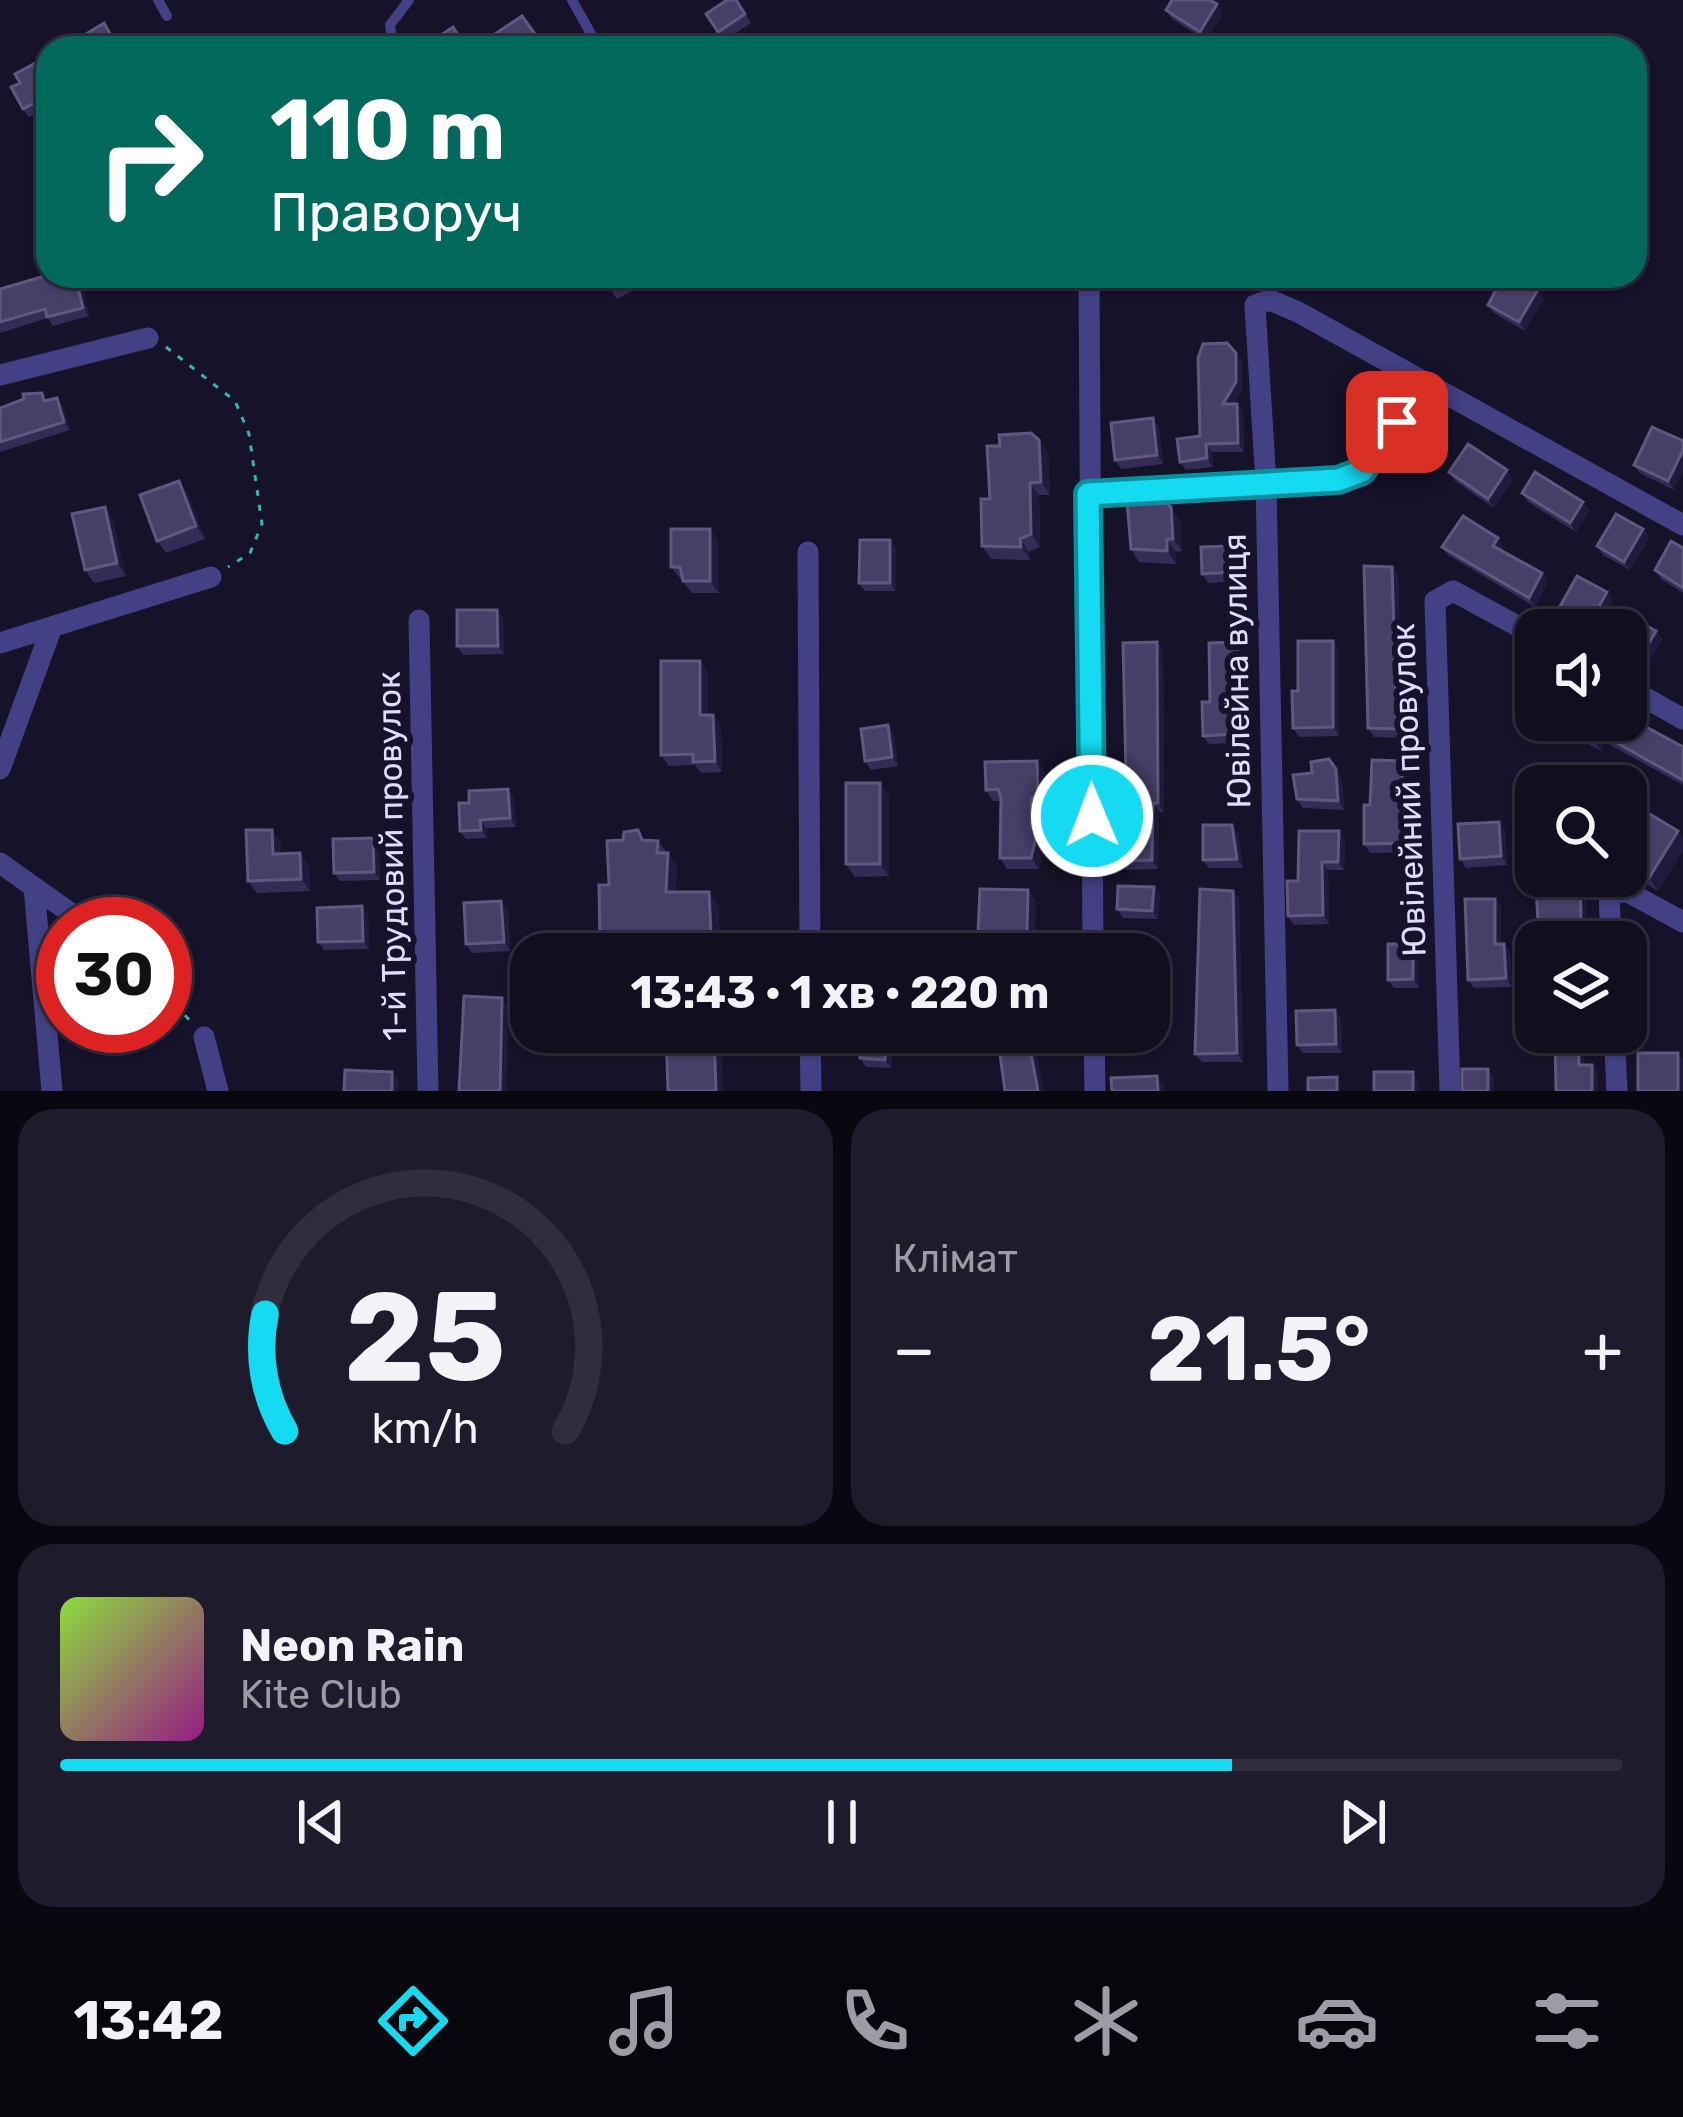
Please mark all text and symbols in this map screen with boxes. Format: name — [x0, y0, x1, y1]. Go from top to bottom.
text: 110 m — [270, 80, 505, 180]
icon: right — [72, 84, 228, 240]
text: Праворуч — [270, 181, 522, 245]
pin — [1346, 371, 1448, 473]
icon: arrive — [1364, 389, 1430, 455]
street label: Ювілейна вулиця — [1215, 533, 1258, 809]
map controls — [1515, 609, 1647, 1053]
button: sound — [1515, 609, 1647, 741]
street label: Ювілейний провулок — [1383, 623, 1434, 957]
street label: 1-й Трудовий провулок — [369, 671, 414, 1041]
position arrow — [1029, 753, 1155, 879]
button: search — [1515, 765, 1647, 897]
speed limit sign: 30 — [36, 897, 192, 1053]
button: layers — [1515, 921, 1647, 1053]
text: 13:43 · 1 хв · 220 m — [630, 966, 1050, 1019]
text: Клімат — [893, 1236, 1018, 1282]
text: 25 — [344, 1263, 506, 1411]
text: 21.5° — [1147, 1296, 1371, 1403]
text: − — [893, 1310, 935, 1389]
text: + — [1582, 1310, 1623, 1389]
text: km/h — [372, 1402, 479, 1453]
text: Neon Rain — [240, 1619, 465, 1672]
text: Kite Club — [240, 1672, 402, 1718]
icon: previous — [288, 1789, 354, 1855]
icon: pause — [809, 1789, 875, 1855]
icon: next — [1330, 1789, 1396, 1855]
icon: directions — [371, 1979, 455, 2063]
icon: music — [602, 1979, 686, 2063]
icon: phone — [833, 1979, 917, 2063]
icon: climate — [1064, 1979, 1148, 2063]
icon: car — [1295, 1979, 1379, 2063]
icon: filters — [1525, 1979, 1609, 2063]
text: 13:42 — [73, 1989, 224, 2053]

